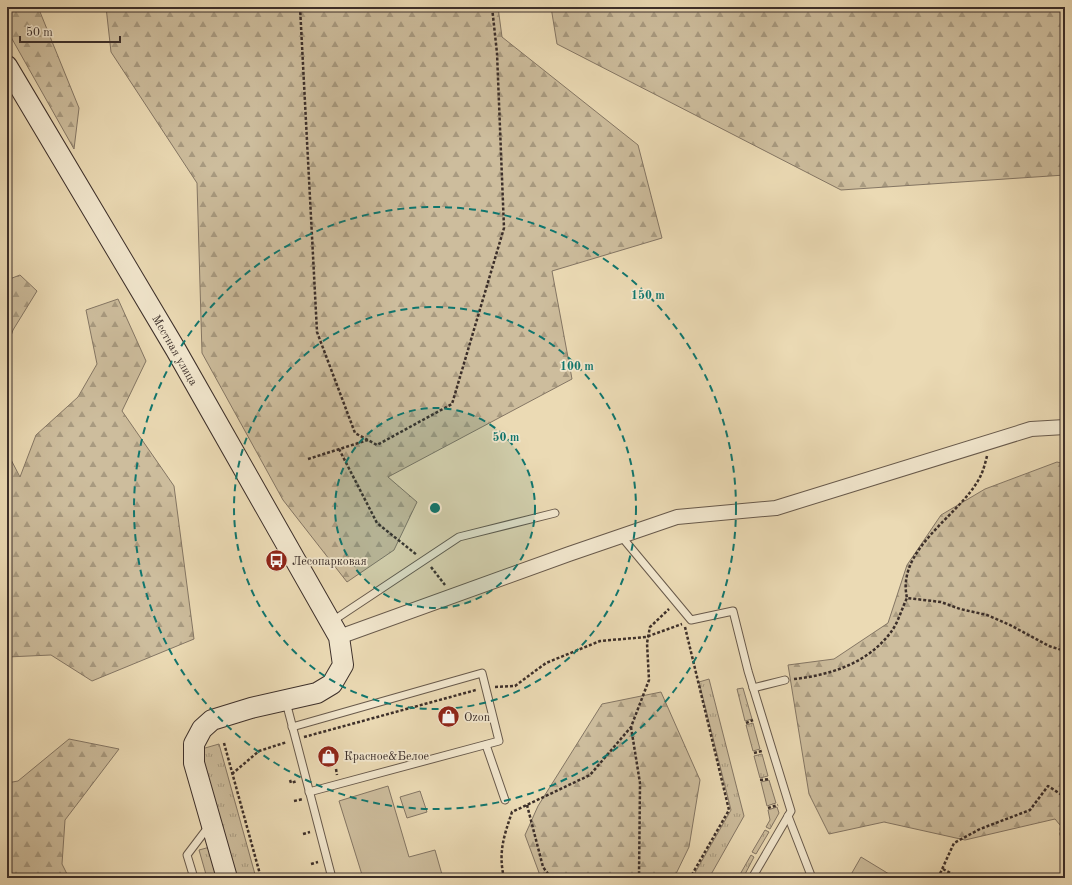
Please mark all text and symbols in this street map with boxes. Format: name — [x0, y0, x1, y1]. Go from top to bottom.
scale bar — [20, 18, 120, 44]
text: 50 m — [26, 26, 53, 39]
text: 150 m — [631, 289, 665, 302]
street label: Местная улица — [149, 313, 199, 388]
text: 100 m — [560, 361, 594, 373]
text: 50 m — [493, 431, 520, 444]
centre of rings — [428, 501, 442, 515]
bus stop icon: Лесопарковая — [264, 548, 290, 574]
place label: Лесопарковая — [292, 556, 367, 568]
shop icon: Ozon — [435, 704, 461, 730]
place label: Ozon — [464, 712, 491, 724]
shop icon: Красное&Белое — [316, 743, 342, 769]
place label: Красное&Белое — [344, 751, 430, 763]

